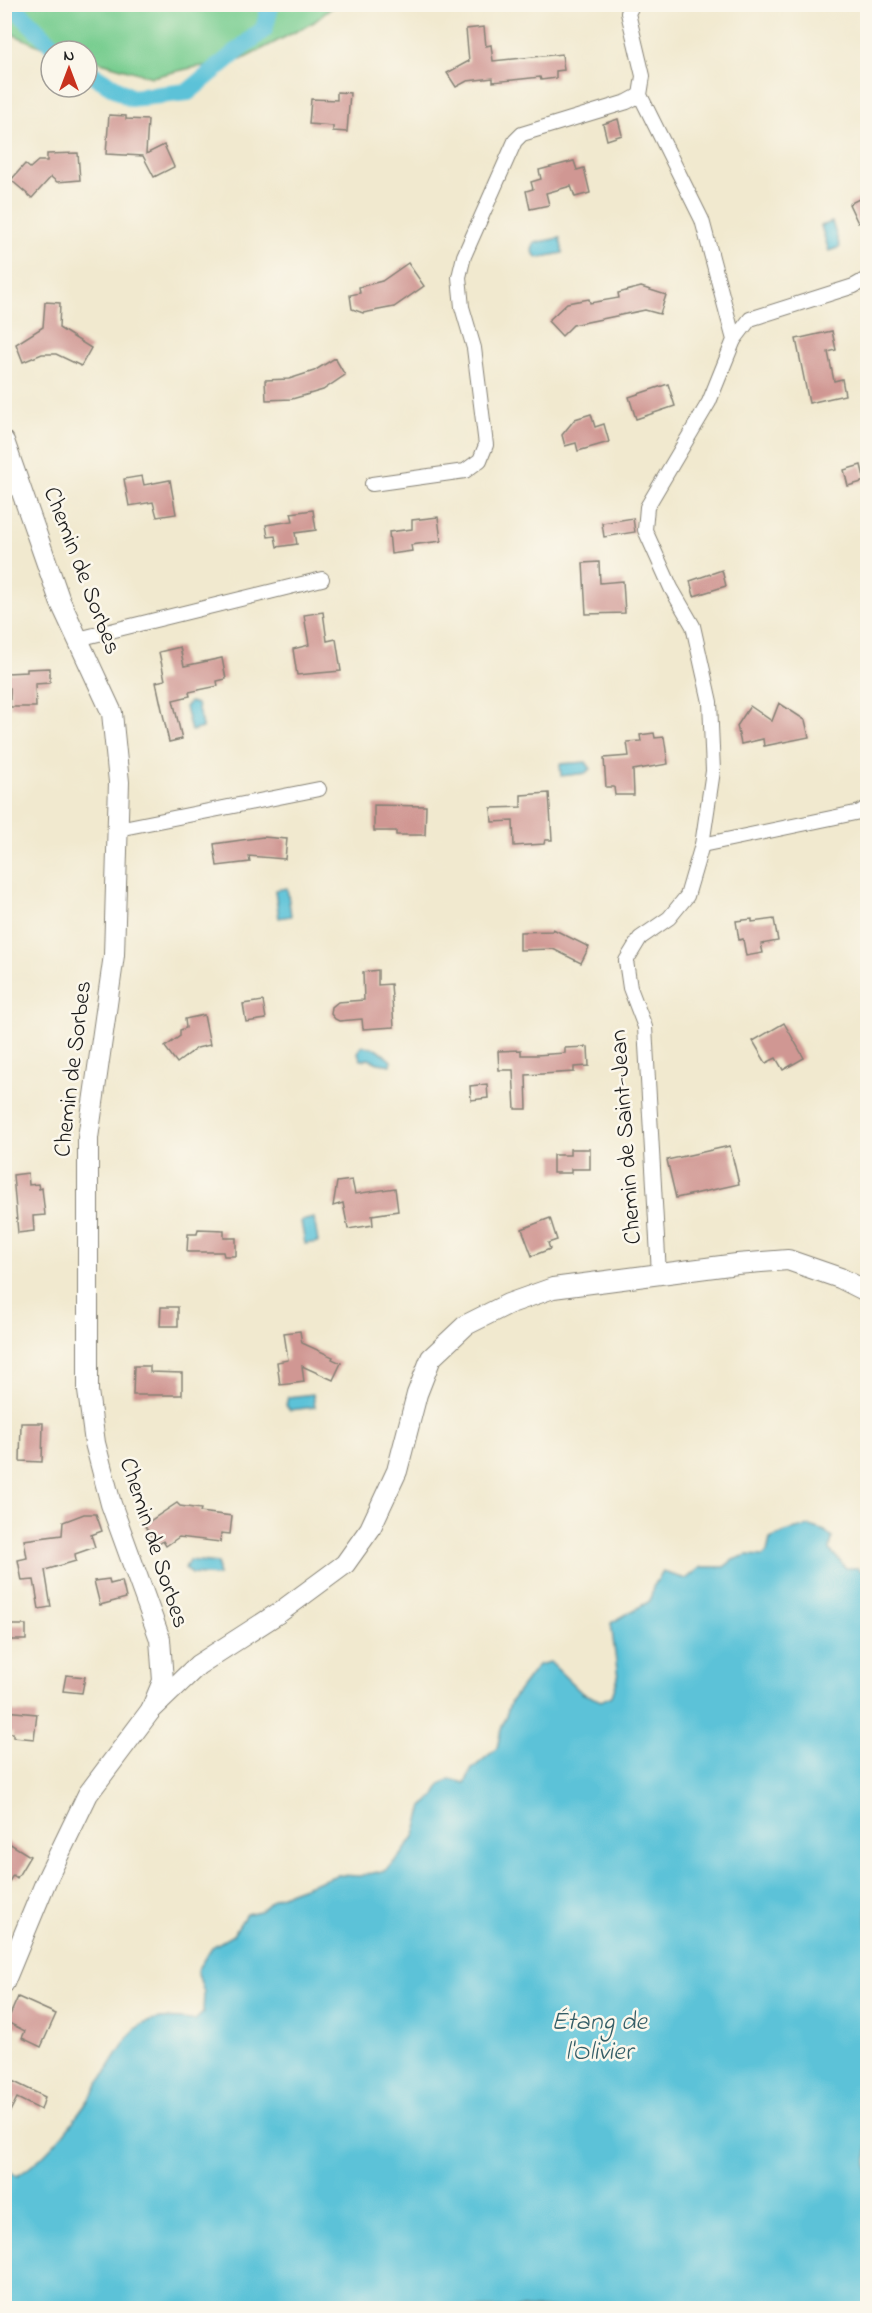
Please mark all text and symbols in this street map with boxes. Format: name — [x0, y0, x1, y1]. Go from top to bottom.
north arrow — [39, 39, 99, 99]
text: N — [64, 44, 75, 68]
street label: Chemin de Sorbes — [33, 482, 129, 660]
street label: Chemin de Sorbes — [46, 979, 102, 1159]
street label: Chemin de Saint-Jean — [602, 1028, 652, 1246]
street label: Chemin de Sorbes — [109, 1453, 197, 1633]
water label: Étang de l'Olivier — [551, 2004, 648, 2072]

